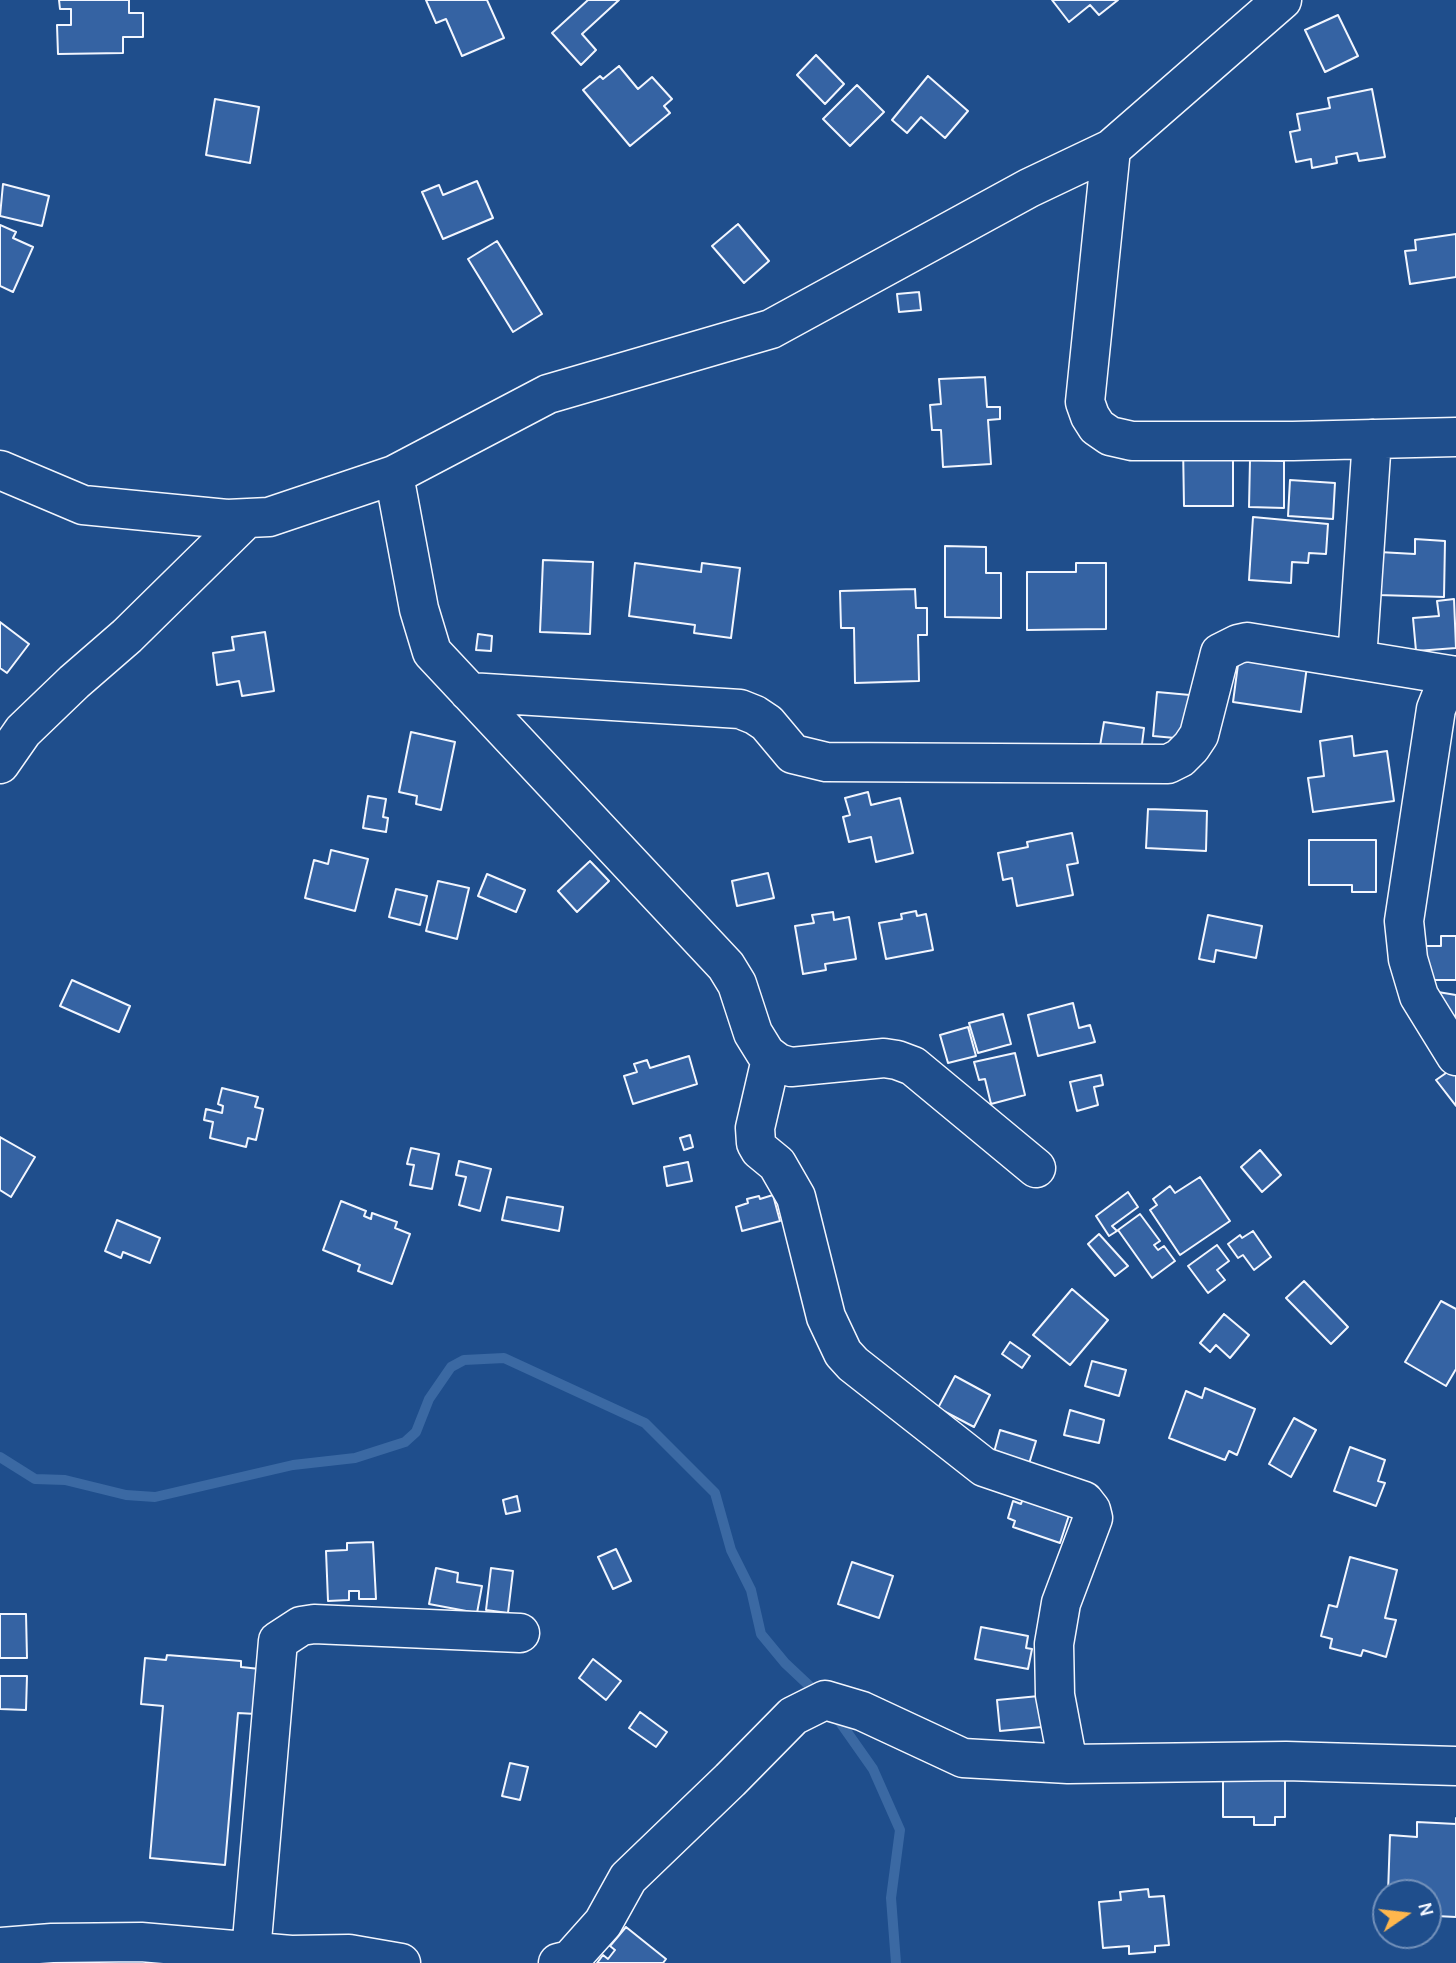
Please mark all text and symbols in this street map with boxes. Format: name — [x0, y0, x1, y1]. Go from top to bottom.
north arrow — [1372, 1879, 1442, 1949]
text: N — [1413, 1900, 1438, 1919]

